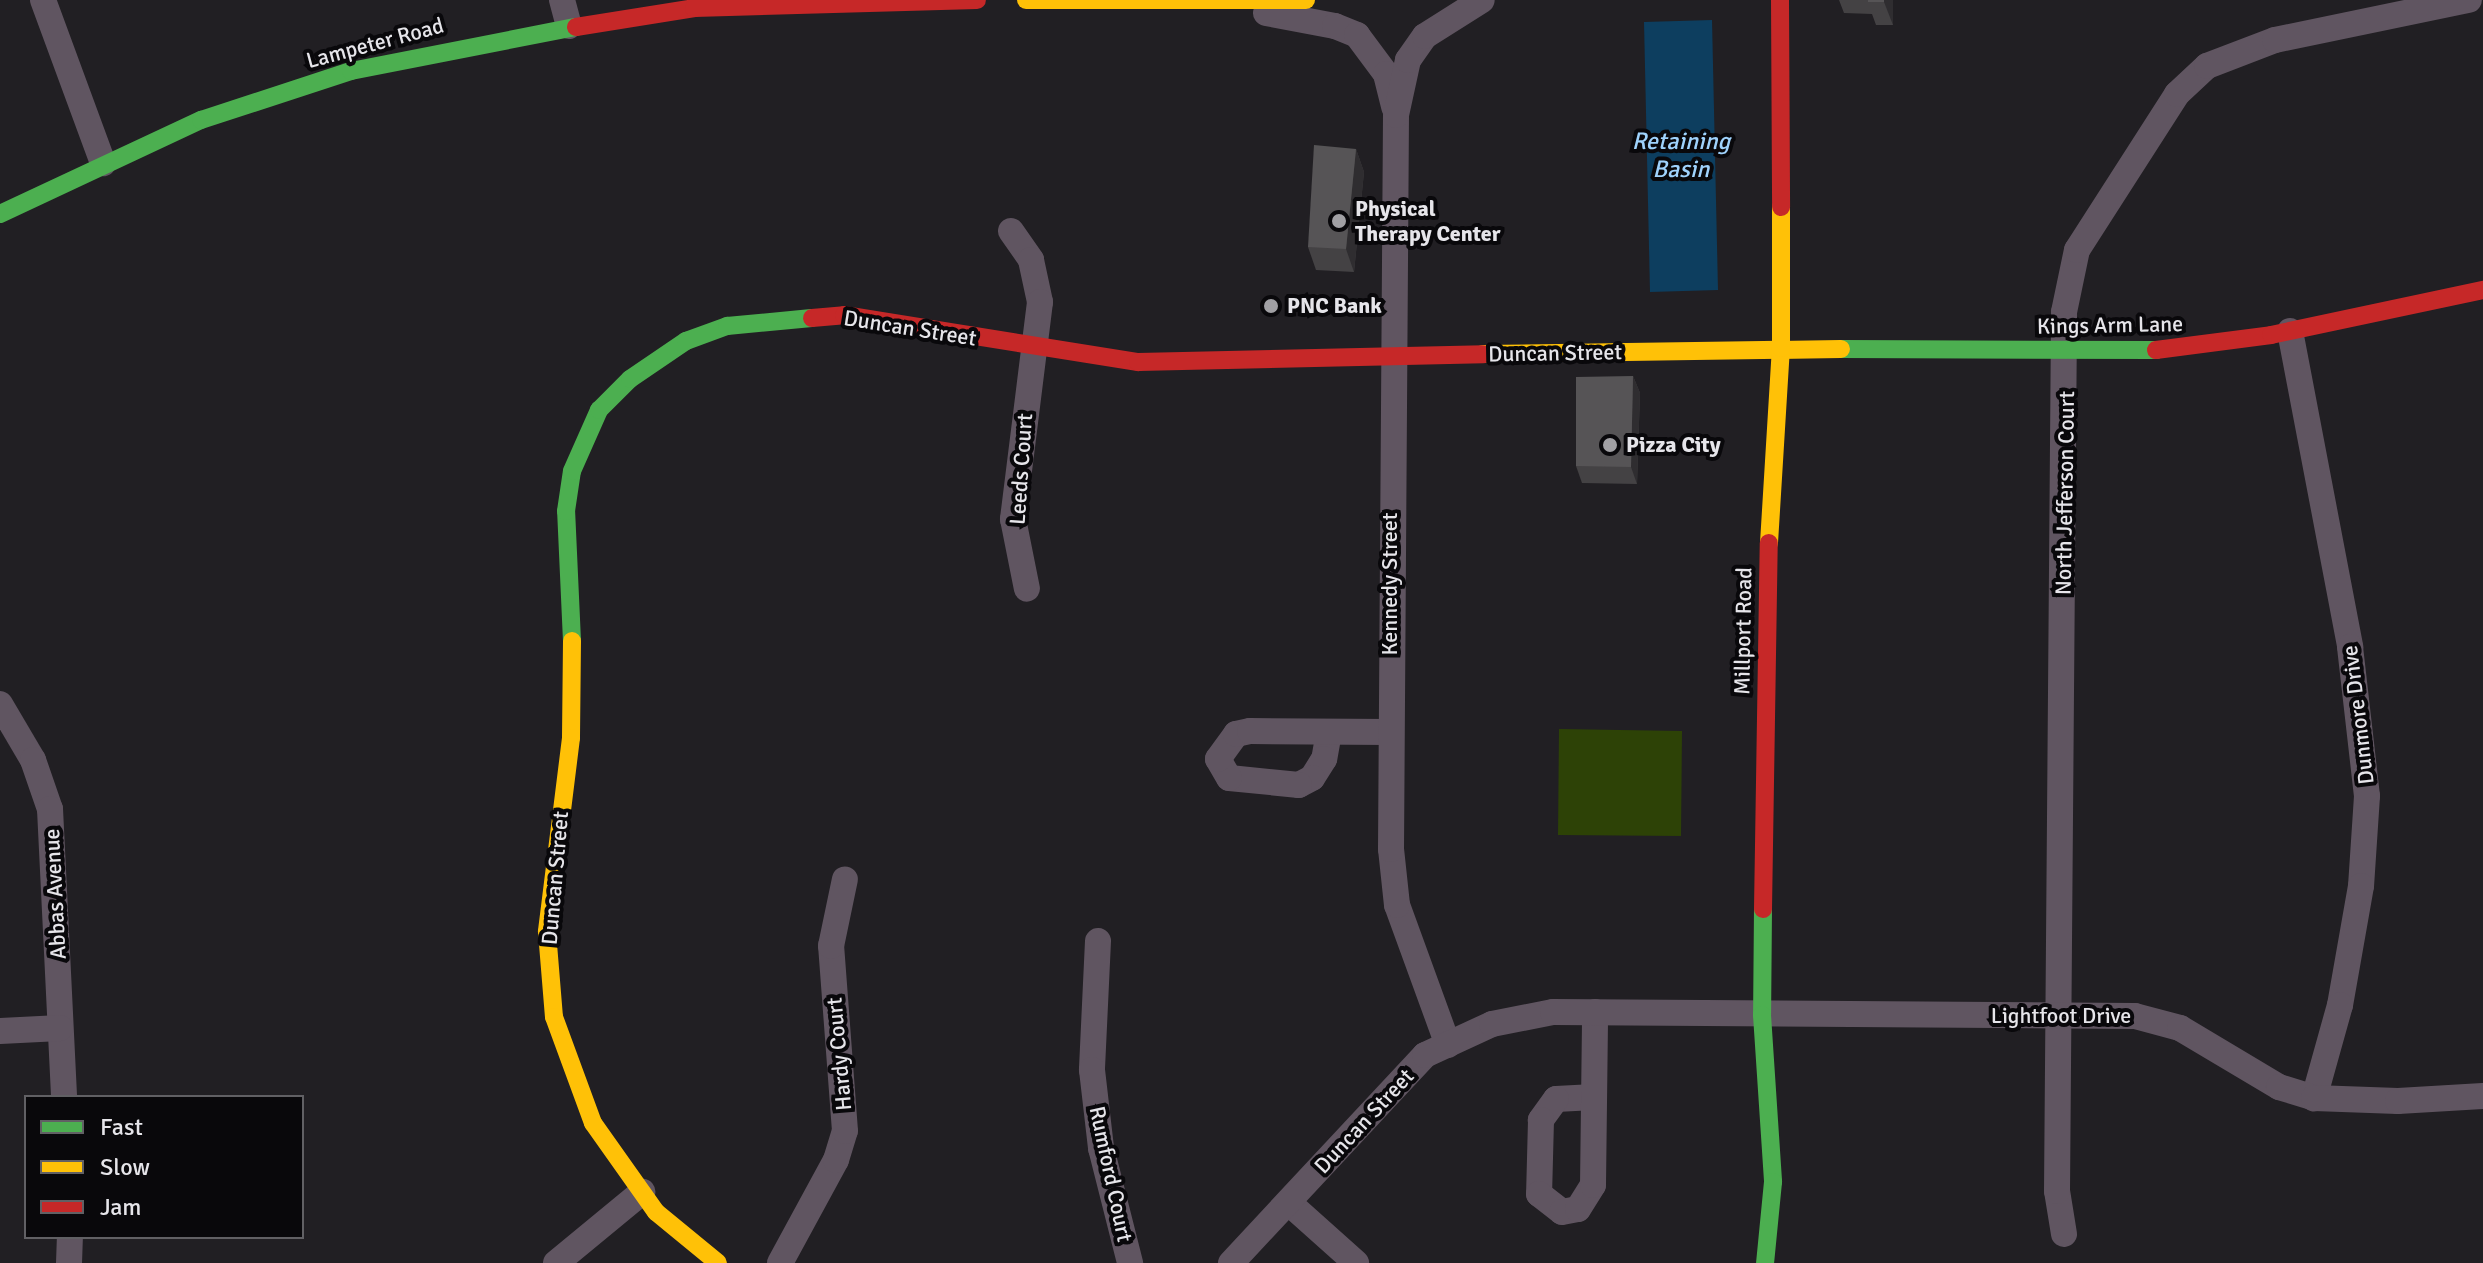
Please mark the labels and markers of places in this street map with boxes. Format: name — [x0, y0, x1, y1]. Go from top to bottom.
place label: Physical Therapy Center — [1355, 195, 1500, 246]
marker: Physical Therapy Center — [1330, 212, 1348, 230]
place label: PNC Bank — [1287, 293, 1382, 319]
marker: PNC Bank — [1262, 297, 1280, 315]
place label: Pizza City — [1626, 432, 1721, 458]
marker: Pizza City — [1601, 436, 1619, 454]

